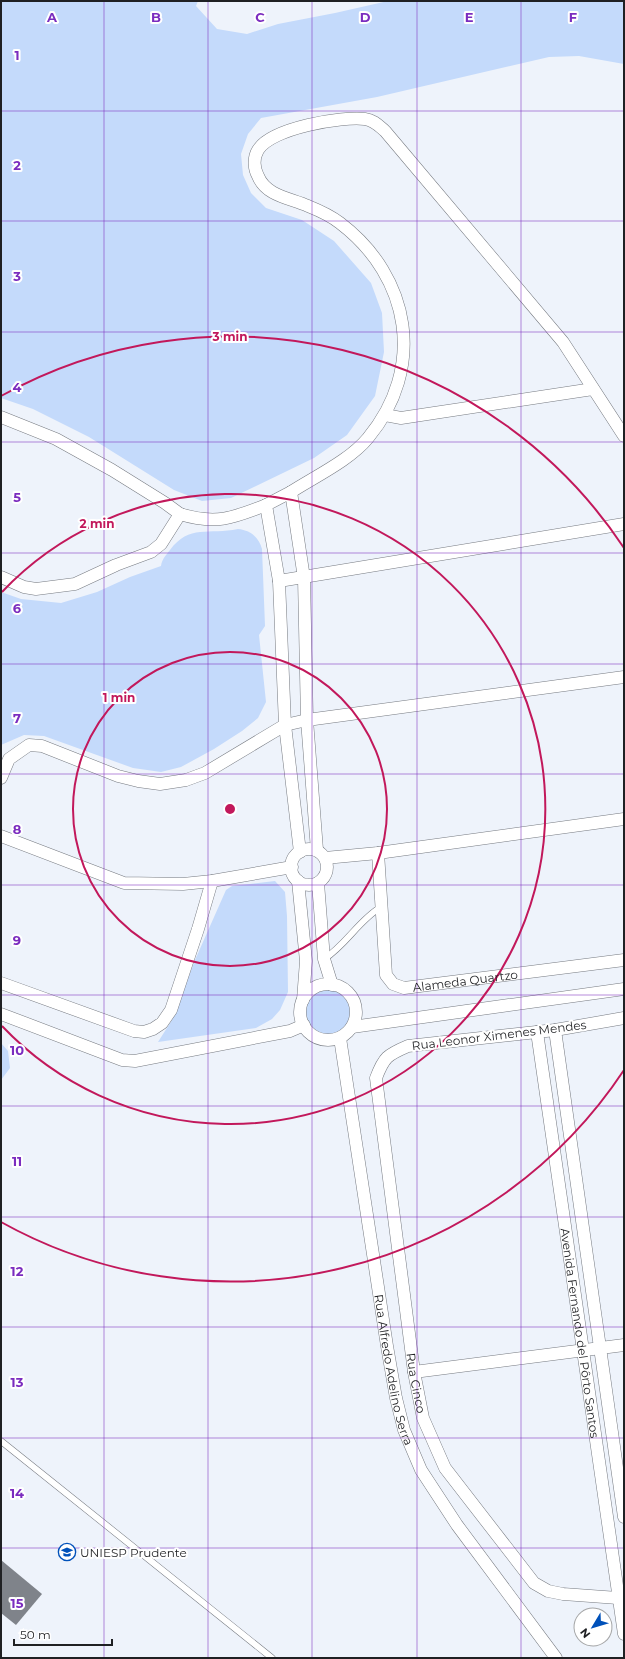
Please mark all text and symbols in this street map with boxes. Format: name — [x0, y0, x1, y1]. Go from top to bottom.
text: A — [46, 9, 58, 25]
text: B — [151, 9, 161, 25]
text: C — [255, 9, 265, 25]
text: D — [360, 9, 371, 25]
text: E — [465, 9, 474, 25]
text: F — [569, 9, 577, 25]
text: 1 — [14, 47, 20, 63]
text: 2 — [13, 157, 21, 173]
text: 3 — [12, 268, 21, 284]
text: 3 min — [212, 329, 248, 344]
text: 4 — [13, 379, 22, 395]
text: 5 — [13, 489, 21, 505]
text: 2 min — [80, 516, 114, 531]
text: 6 — [13, 600, 22, 616]
text: 1 min — [103, 690, 135, 705]
text: 7 — [13, 710, 21, 726]
centre of rings — [223, 802, 237, 816]
text: 8 — [13, 821, 22, 837]
text: 9 — [13, 932, 21, 948]
street label: Alameda Quartzo — [412, 966, 519, 994]
street label: Rua Leonor Ximenes Mendes — [411, 1017, 587, 1053]
text: 10 — [10, 1042, 24, 1058]
text: 11 — [12, 1153, 22, 1169]
street label: Avenida Fernando del Pôrto Santos — [558, 1227, 603, 1439]
text: 12 — [11, 1263, 24, 1279]
street label: Rua Alfredo Adelino Serra — [372, 1293, 417, 1447]
street label: Rua Cinco — [404, 1352, 429, 1414]
text: 13 — [11, 1374, 24, 1390]
text: 14 — [10, 1485, 24, 1501]
school or university icon: UNIESP Prudente — [57, 1542, 77, 1562]
place label: UNIESP Prudente — [80, 1545, 187, 1560]
text: 15 — [11, 1595, 24, 1611]
north arrow — [573, 1607, 613, 1647]
scale bar — [14, 1621, 112, 1647]
text: N — [577, 1625, 593, 1641]
text: 50 m — [20, 1627, 51, 1642]

